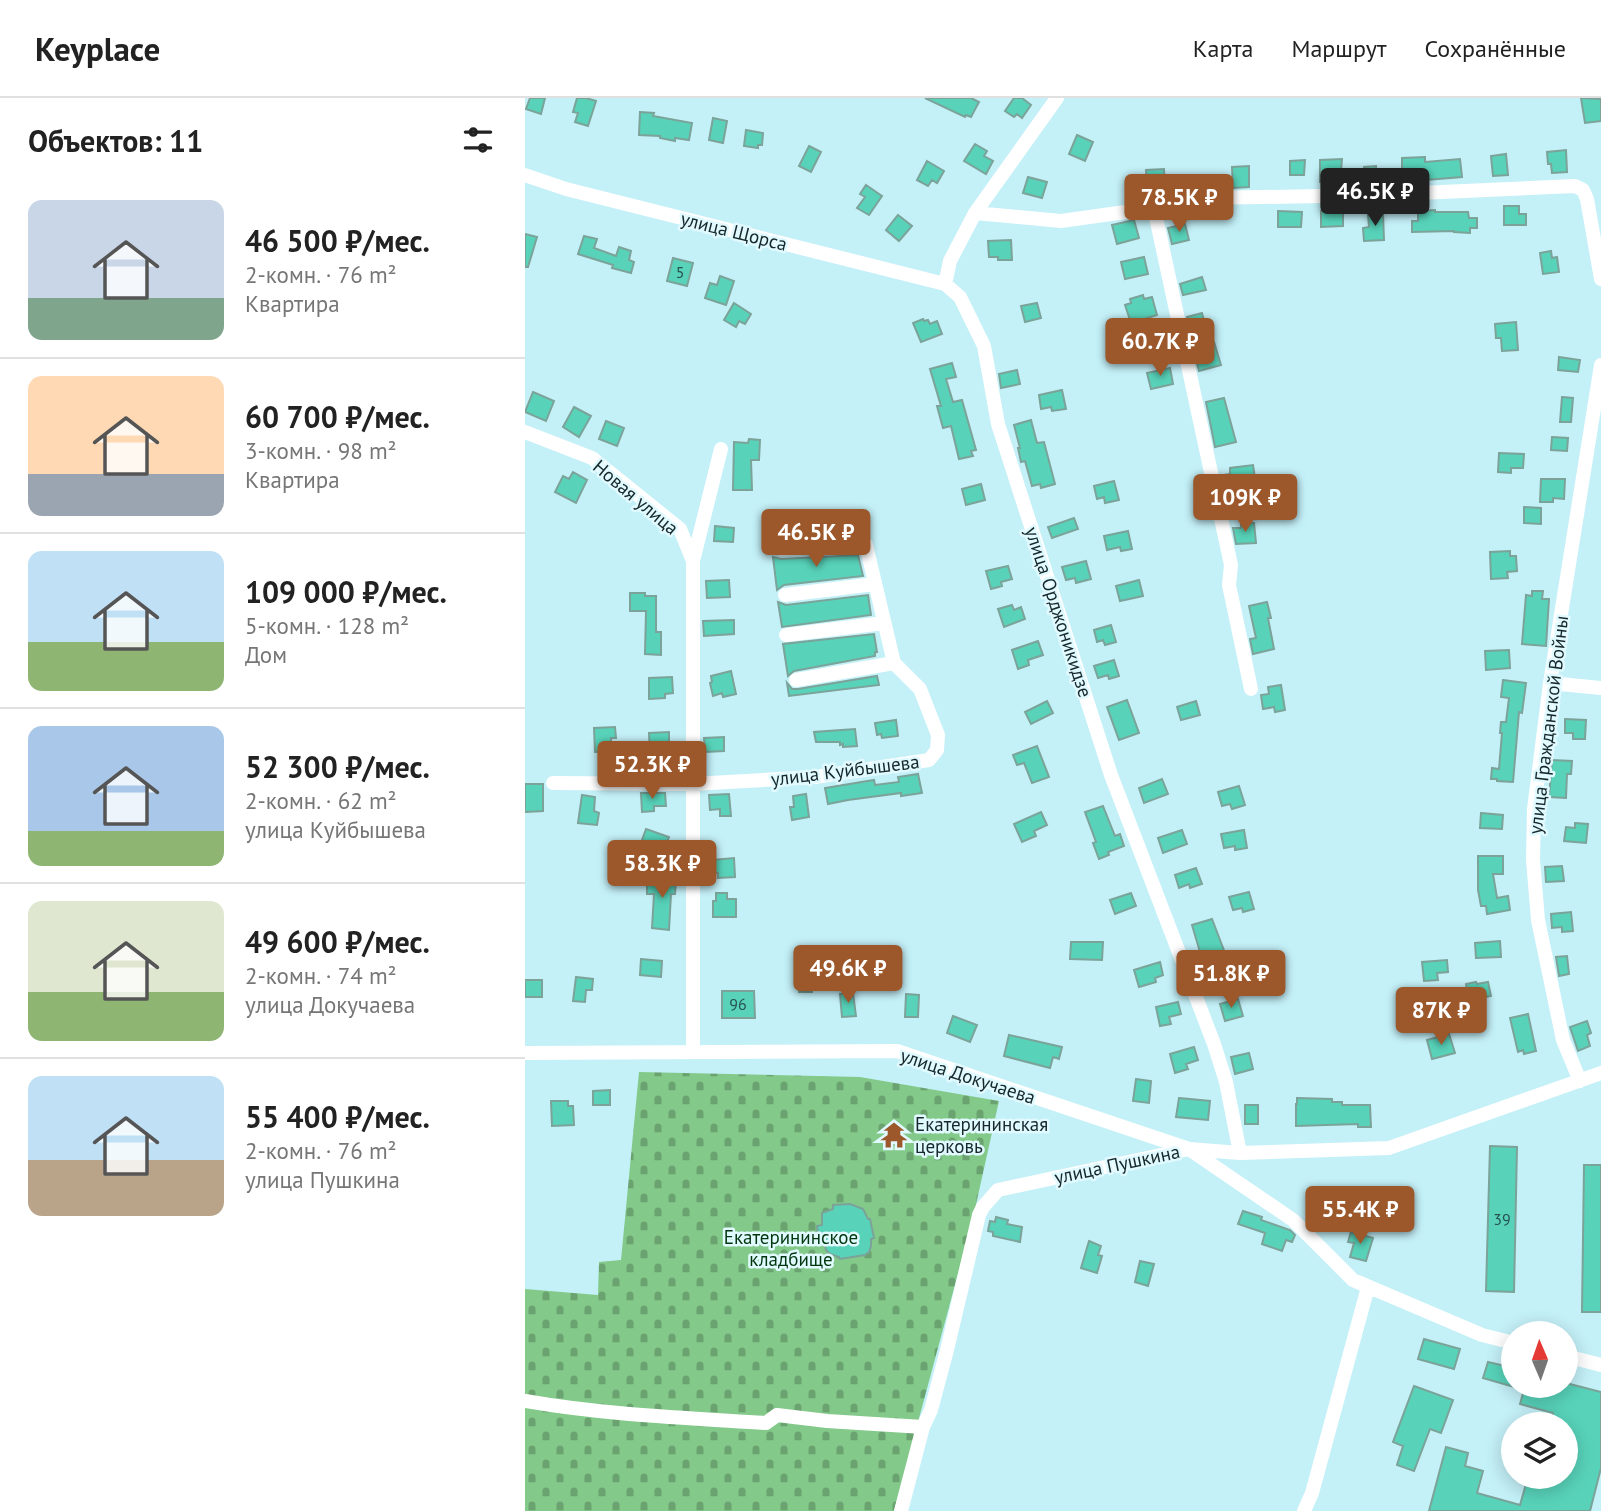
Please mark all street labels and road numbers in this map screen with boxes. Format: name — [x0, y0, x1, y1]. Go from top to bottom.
street label: улица Щорса — [678, 206, 790, 256]
street label: Новая улица — [588, 454, 684, 540]
street label: улица Орджоникидзе — [1020, 524, 1098, 700]
street label: улица Гражданской Войны — [1523, 614, 1573, 836]
street label: улица Куйбышева — [769, 749, 921, 791]
street label: улица Докучаева — [897, 1043, 1039, 1109]
street label: улица Пушкина — [1052, 1139, 1182, 1189]

